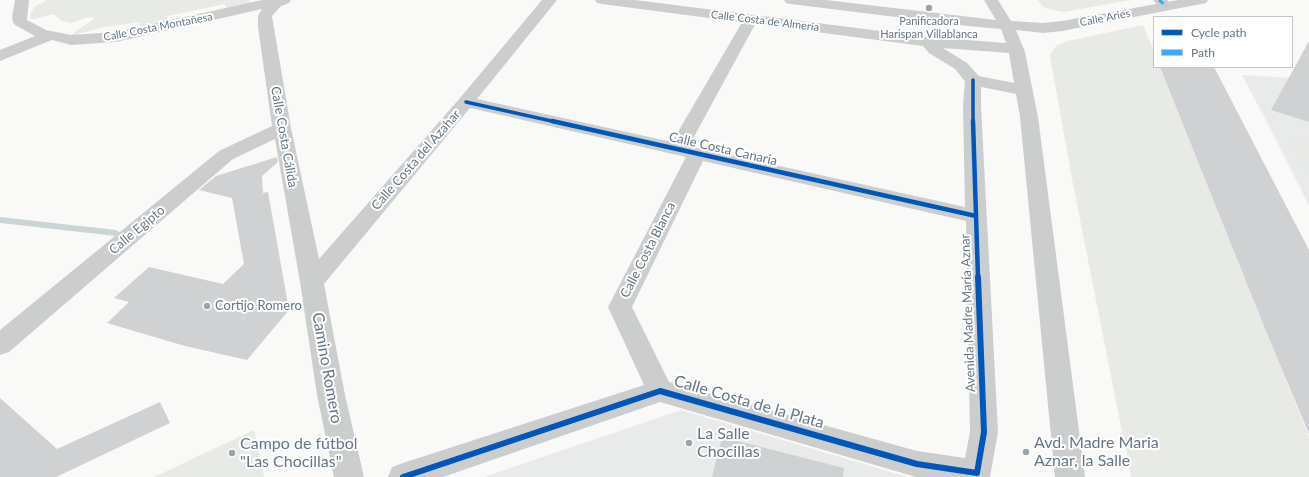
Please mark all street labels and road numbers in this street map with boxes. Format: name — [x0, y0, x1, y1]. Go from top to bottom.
street label: Calle Aries — [1079, 7, 1131, 29]
street label: Calle Costa de Almería — [710, 8, 820, 34]
street label: Calle Costa Montañesa — [102, 10, 214, 44]
street label: Calle Costa Cálida — [267, 85, 301, 189]
street label: Calle Costa del Azahar — [368, 107, 464, 213]
street label: Calle Costa Canaria — [667, 129, 779, 169]
street label: Calle Costa Blanca — [617, 200, 679, 300]
street label: Calle Egipto — [106, 202, 168, 258]
street label: Avenida Madre María Aznar — [957, 234, 979, 392]
street label: Camino Romero — [308, 311, 346, 425]
street label: Calle Costa de la Plata — [672, 371, 826, 433]

